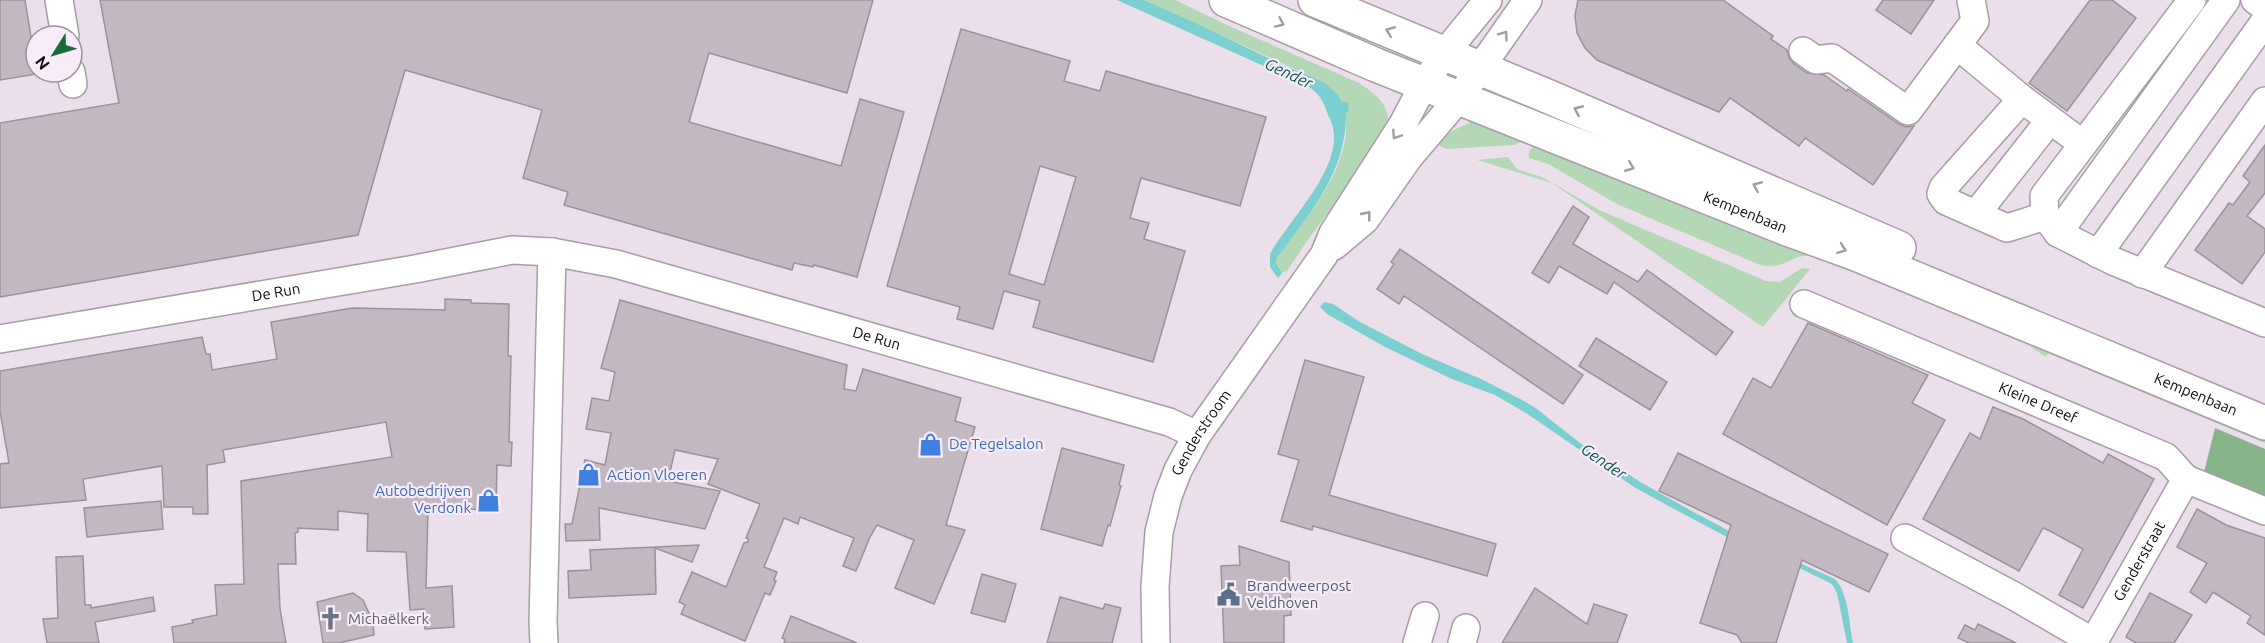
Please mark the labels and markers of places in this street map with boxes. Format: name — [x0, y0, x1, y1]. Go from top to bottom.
shop icon: De Tegelsalon — [918, 431, 944, 457]
place label: De Tegelsalon — [949, 435, 1044, 452]
shop icon: Action Vloeren — [576, 462, 602, 488]
place label: Action Vloeren — [607, 466, 707, 483]
place label: Autobedrijven Verdonk — [375, 482, 471, 516]
shop icon: Autobedrijven Verdonk — [476, 487, 502, 513]
place label: Brandweerpost Veldhoven — [1247, 577, 1351, 611]
public building icon: Brandweerpost Veldhoven — [1216, 582, 1242, 608]
church icon: Michaëlkerk — [317, 606, 343, 632]
place label: Michaëlkerk — [348, 610, 429, 627]

